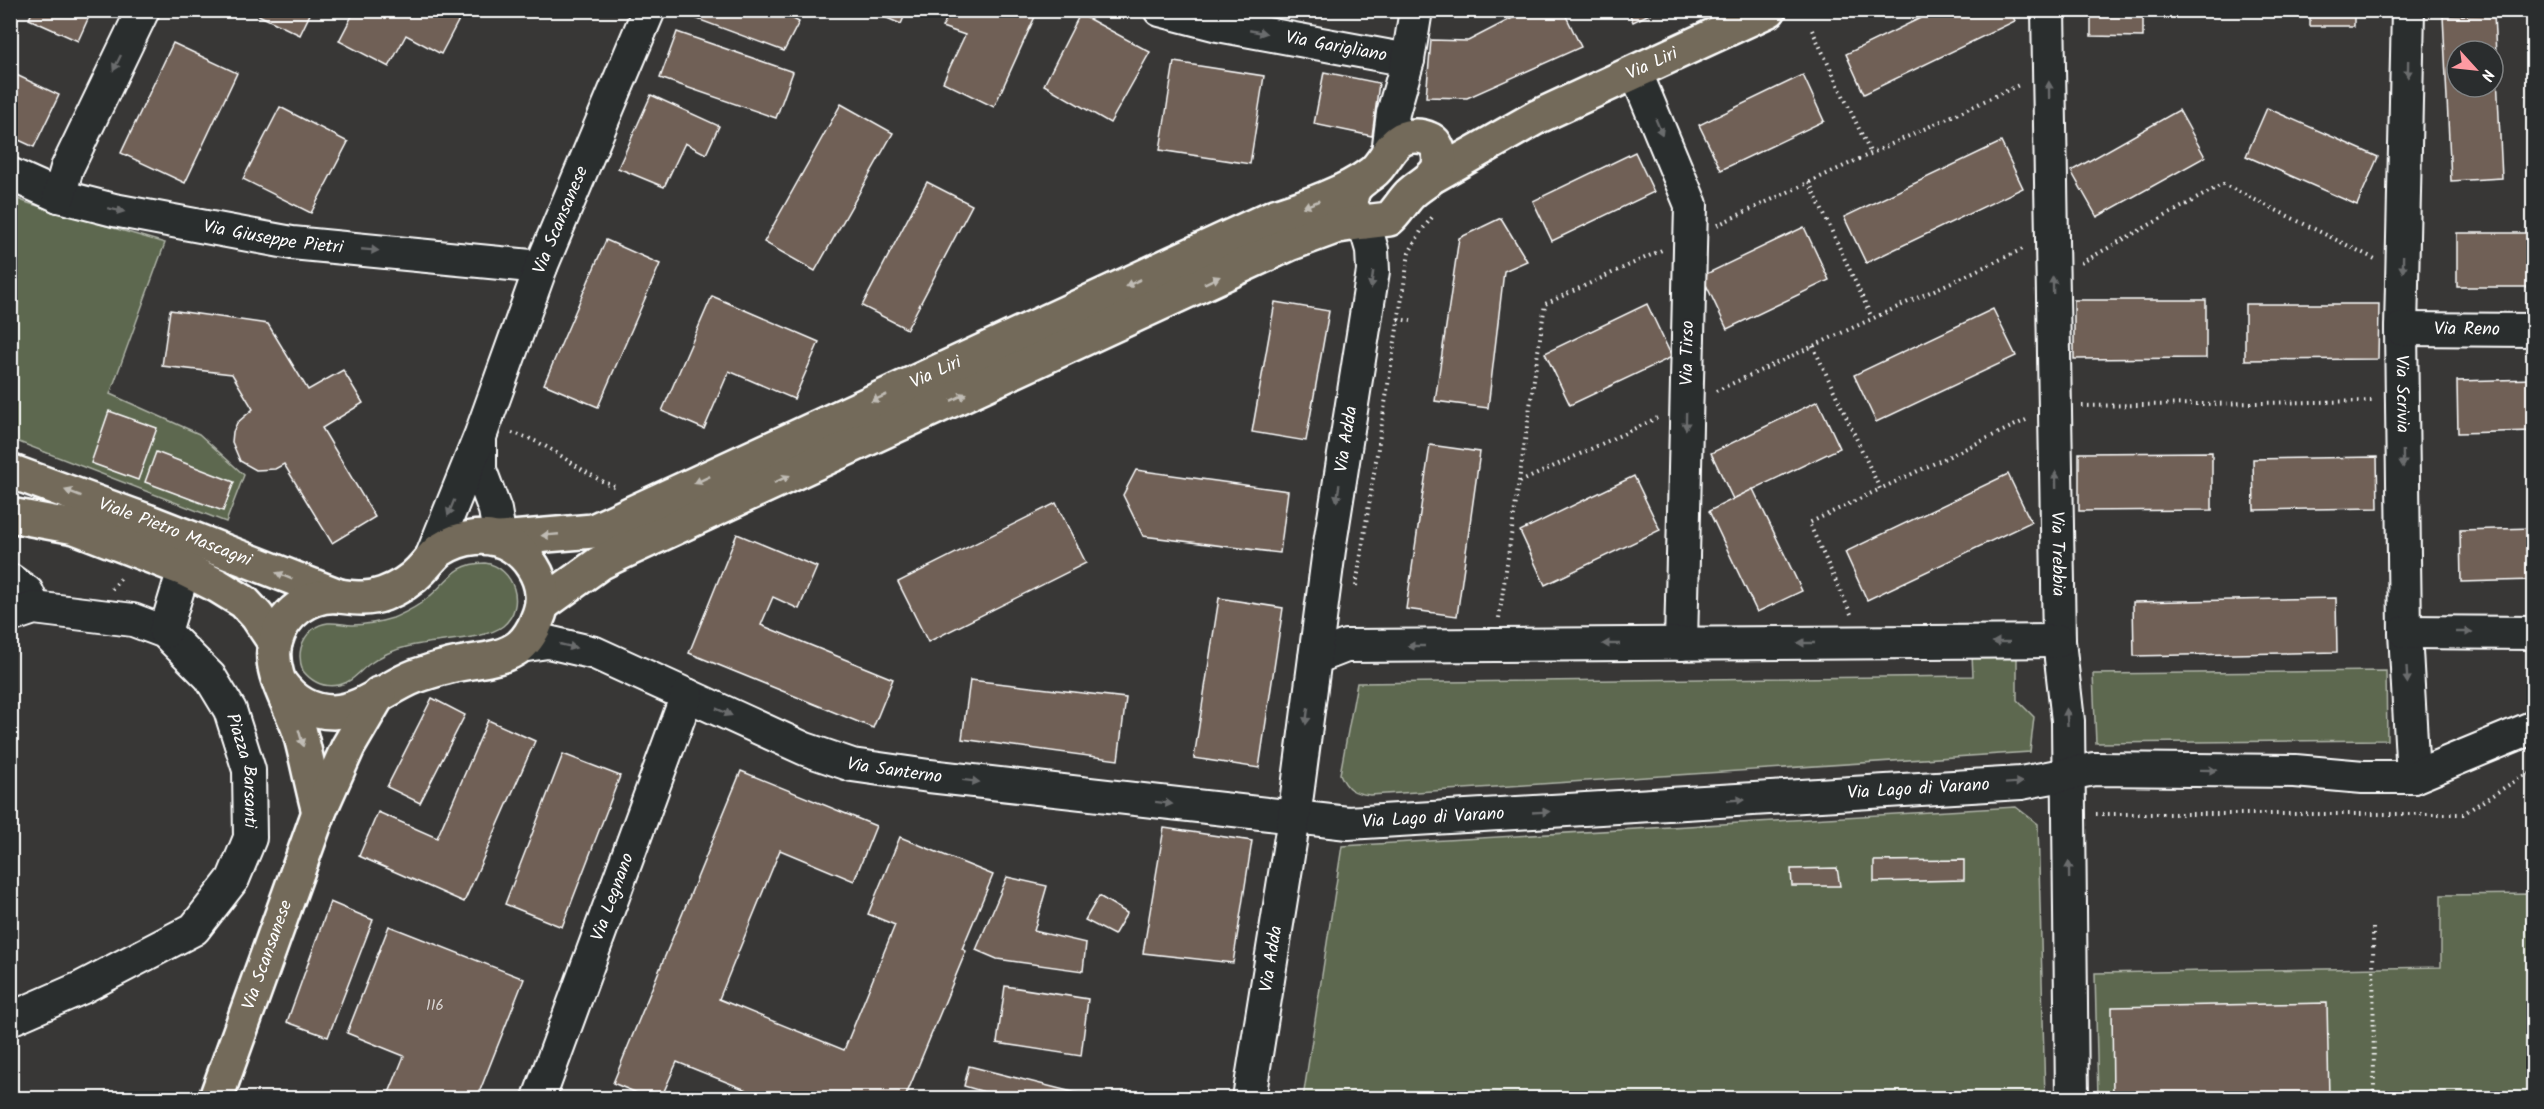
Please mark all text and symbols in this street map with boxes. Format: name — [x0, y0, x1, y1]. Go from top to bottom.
street label: Via Garigliano — [1283, 23, 1389, 70]
one-way arrow — [1249, 28, 1268, 37]
street label: Via Liri — [1621, 39, 1683, 88]
north arrow — [2445, 39, 2505, 99]
one-way arrow — [112, 55, 122, 72]
one-way arrow — [2403, 59, 2412, 78]
text: N — [2474, 65, 2500, 85]
one-way arrow — [2044, 81, 2054, 100]
one-way arrow — [1654, 119, 1664, 137]
street label: Via Scansanese — [525, 162, 596, 278]
one-way arrow — [1301, 199, 1319, 209]
one-way arrow — [106, 206, 125, 215]
street label: Via Giuseppe Pietri — [201, 212, 345, 262]
one-way arrow — [361, 245, 380, 255]
one-way arrow — [2398, 254, 2407, 273]
one-way arrow — [1367, 270, 1376, 289]
one-way arrow — [1203, 275, 1220, 284]
one-way arrow — [2048, 276, 2057, 295]
one-way arrow — [1124, 278, 1141, 287]
street label: Via Reno — [2434, 315, 2500, 344]
street label: Via Tirso — [1673, 320, 1703, 386]
street label: Via Liri — [905, 348, 967, 397]
street label: Via Scrivia — [2387, 355, 2417, 433]
one-way arrow — [950, 392, 967, 401]
one-way arrow — [869, 393, 887, 403]
street label: Via Adda — [1327, 404, 1366, 475]
one-way arrow — [1681, 411, 1691, 430]
one-way arrow — [2398, 449, 2408, 468]
one-way arrow — [2052, 471, 2061, 490]
one-way arrow — [773, 474, 790, 483]
one-way arrow — [693, 475, 710, 484]
one-way arrow — [1333, 484, 1342, 503]
one-way arrow — [64, 488, 82, 497]
street label: Viale Pietro Mascagni — [94, 490, 256, 575]
one-way arrow — [446, 499, 455, 517]
street label: Via Trebbia — [2042, 511, 2073, 597]
one-way arrow — [541, 530, 560, 540]
one-way arrow — [275, 571, 293, 580]
one-way arrow — [2454, 627, 2473, 637]
one-way arrow — [1991, 637, 2010, 646]
one-way arrow — [1796, 638, 1815, 648]
one-way arrow — [1601, 639, 1620, 649]
one-way arrow — [1406, 641, 1425, 650]
one-way arrow — [559, 642, 578, 651]
one-way arrow — [2403, 665, 2412, 684]
one-way arrow — [716, 707, 734, 717]
one-way arrow — [1303, 707, 1312, 726]
one-way arrow — [2062, 707, 2072, 726]
street label: Piazza Barsanti — [217, 710, 264, 829]
one-way arrow — [297, 729, 306, 747]
street label: Via Santerno — [843, 750, 944, 792]
one-way arrow — [2198, 765, 2217, 775]
street label: Via Lago di Varano — [1847, 770, 1990, 808]
one-way arrow — [961, 776, 980, 786]
one-way arrow — [2005, 778, 2024, 788]
one-way arrow — [1726, 795, 1745, 805]
one-way arrow — [1155, 798, 1174, 808]
street label: Via Lago di Varano — [1361, 799, 1505, 837]
one-way arrow — [1532, 807, 1551, 816]
street label: Via Legnano — [583, 849, 642, 945]
one-way arrow — [2064, 860, 2074, 879]
street label: Via Scansanese — [234, 896, 301, 1014]
street label: Via Adda — [1252, 923, 1291, 994]
house number: 116 — [426, 994, 444, 1018]

